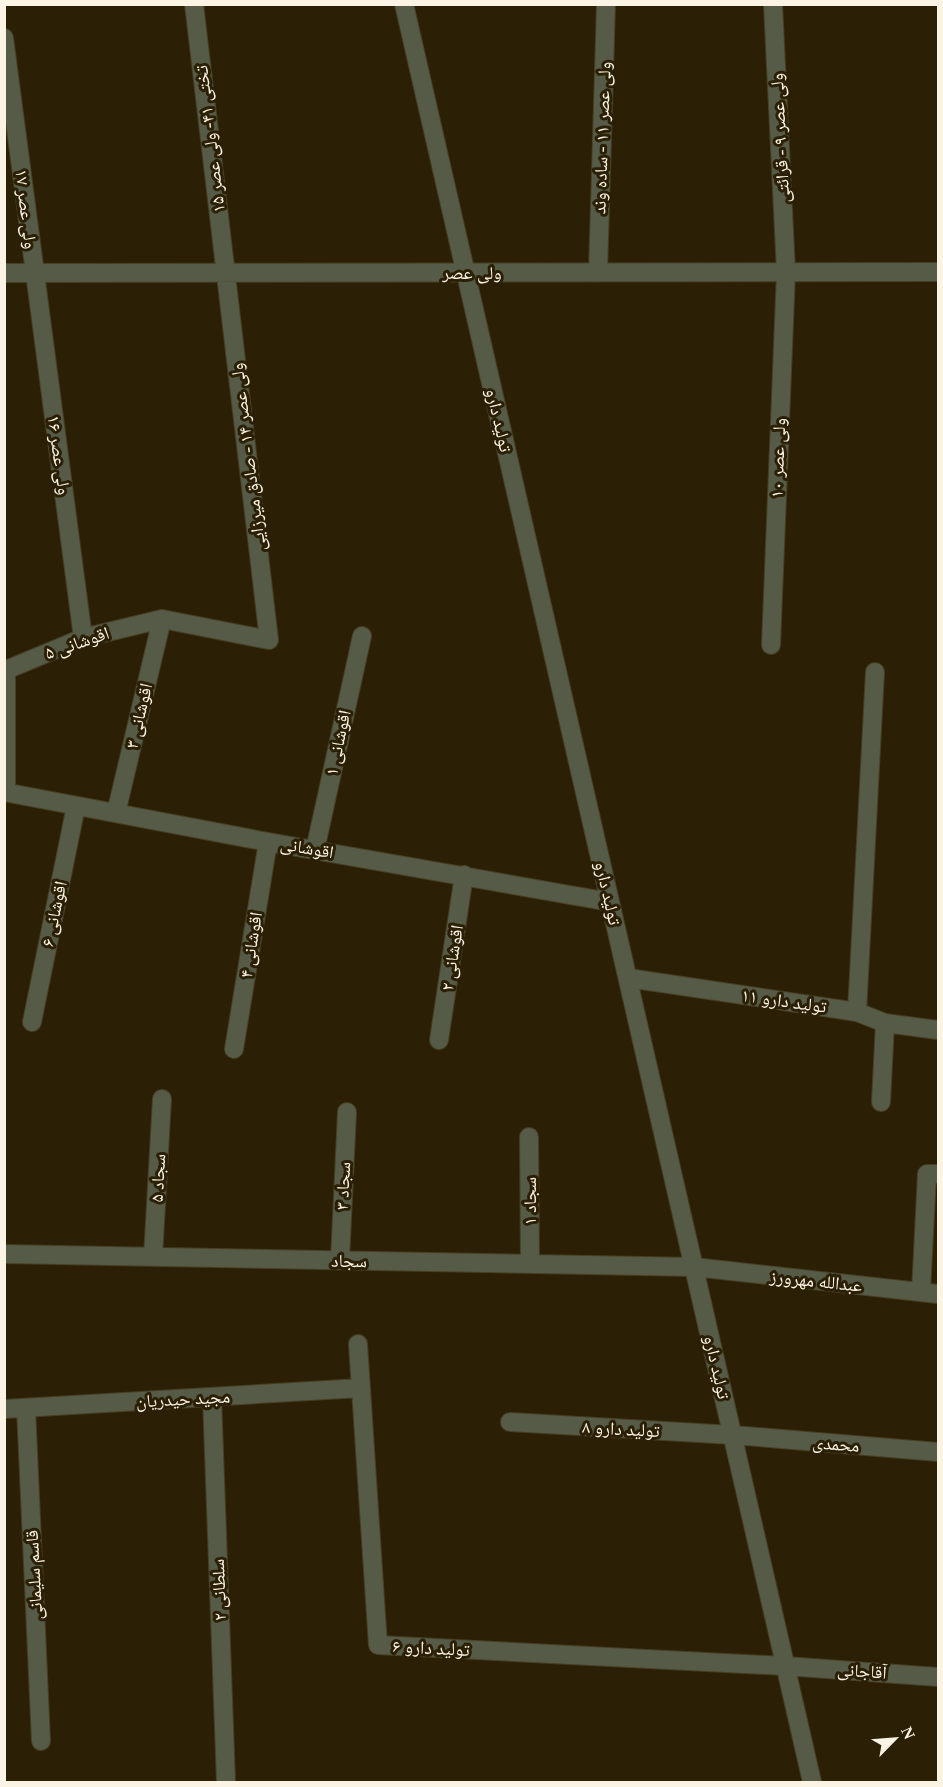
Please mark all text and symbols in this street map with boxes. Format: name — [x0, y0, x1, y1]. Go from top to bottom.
street label: ولی عصر ۱۱ - ساده وند — [589, 61, 616, 215]
street label: تختی ۴۱- ولی عصر ۱۵ — [191, 64, 230, 214]
street label: ولی عصر ۹ - قرائتی — [767, 73, 794, 203]
street label: ولی عصر ۱۷ — [10, 168, 41, 250]
street label: ولی عصر — [441, 263, 502, 284]
street label: ولی عصر ۱۴ - صادق میرزایی — [227, 362, 270, 552]
street label: تولید دارو — [482, 386, 516, 454]
street label: ولی عصر ۱۶ — [43, 414, 74, 496]
street label: ولی عصر ۱۰ — [767, 418, 790, 498]
street label: اقوشانی ۵ — [42, 623, 112, 664]
street label: اقوشانی ۳ — [122, 681, 157, 751]
street label: اقوشانی ۱ — [321, 708, 356, 778]
street label: اقوشانی — [279, 833, 335, 864]
street label: تولید دارو — [591, 859, 625, 927]
street label: اقوشانی ۶ — [37, 879, 72, 949]
street label: اقوشانی ۴ — [236, 911, 267, 980]
street label: اقوشانی ۲ — [437, 924, 468, 993]
street label: تولید دارو ۱۱ — [740, 985, 828, 1017]
street label: سجاد ۵ — [147, 1153, 169, 1203]
street label: سجاد ۳ — [332, 1161, 354, 1211]
street label: سجاد ۱ — [520, 1177, 540, 1225]
street label: سجاد — [331, 1251, 367, 1271]
street label: عبدالله مهرورز — [768, 1266, 863, 1296]
street label: تولید دارو — [700, 1333, 734, 1401]
street label: مجید حیدریان — [135, 1387, 231, 1412]
street label: تولید دارو ۸ — [582, 1417, 660, 1441]
street label: محمدی — [811, 1432, 860, 1457]
street label: قاسم سلیمانی — [22, 1529, 48, 1620]
street label: ۲ سلطانی — [208, 1559, 231, 1621]
street label: تولید دارو ۶ — [392, 1636, 470, 1660]
street label: آقاجانی — [836, 1659, 888, 1684]
north arrow — [865, 1709, 925, 1769]
text: N — [898, 1724, 918, 1742]

